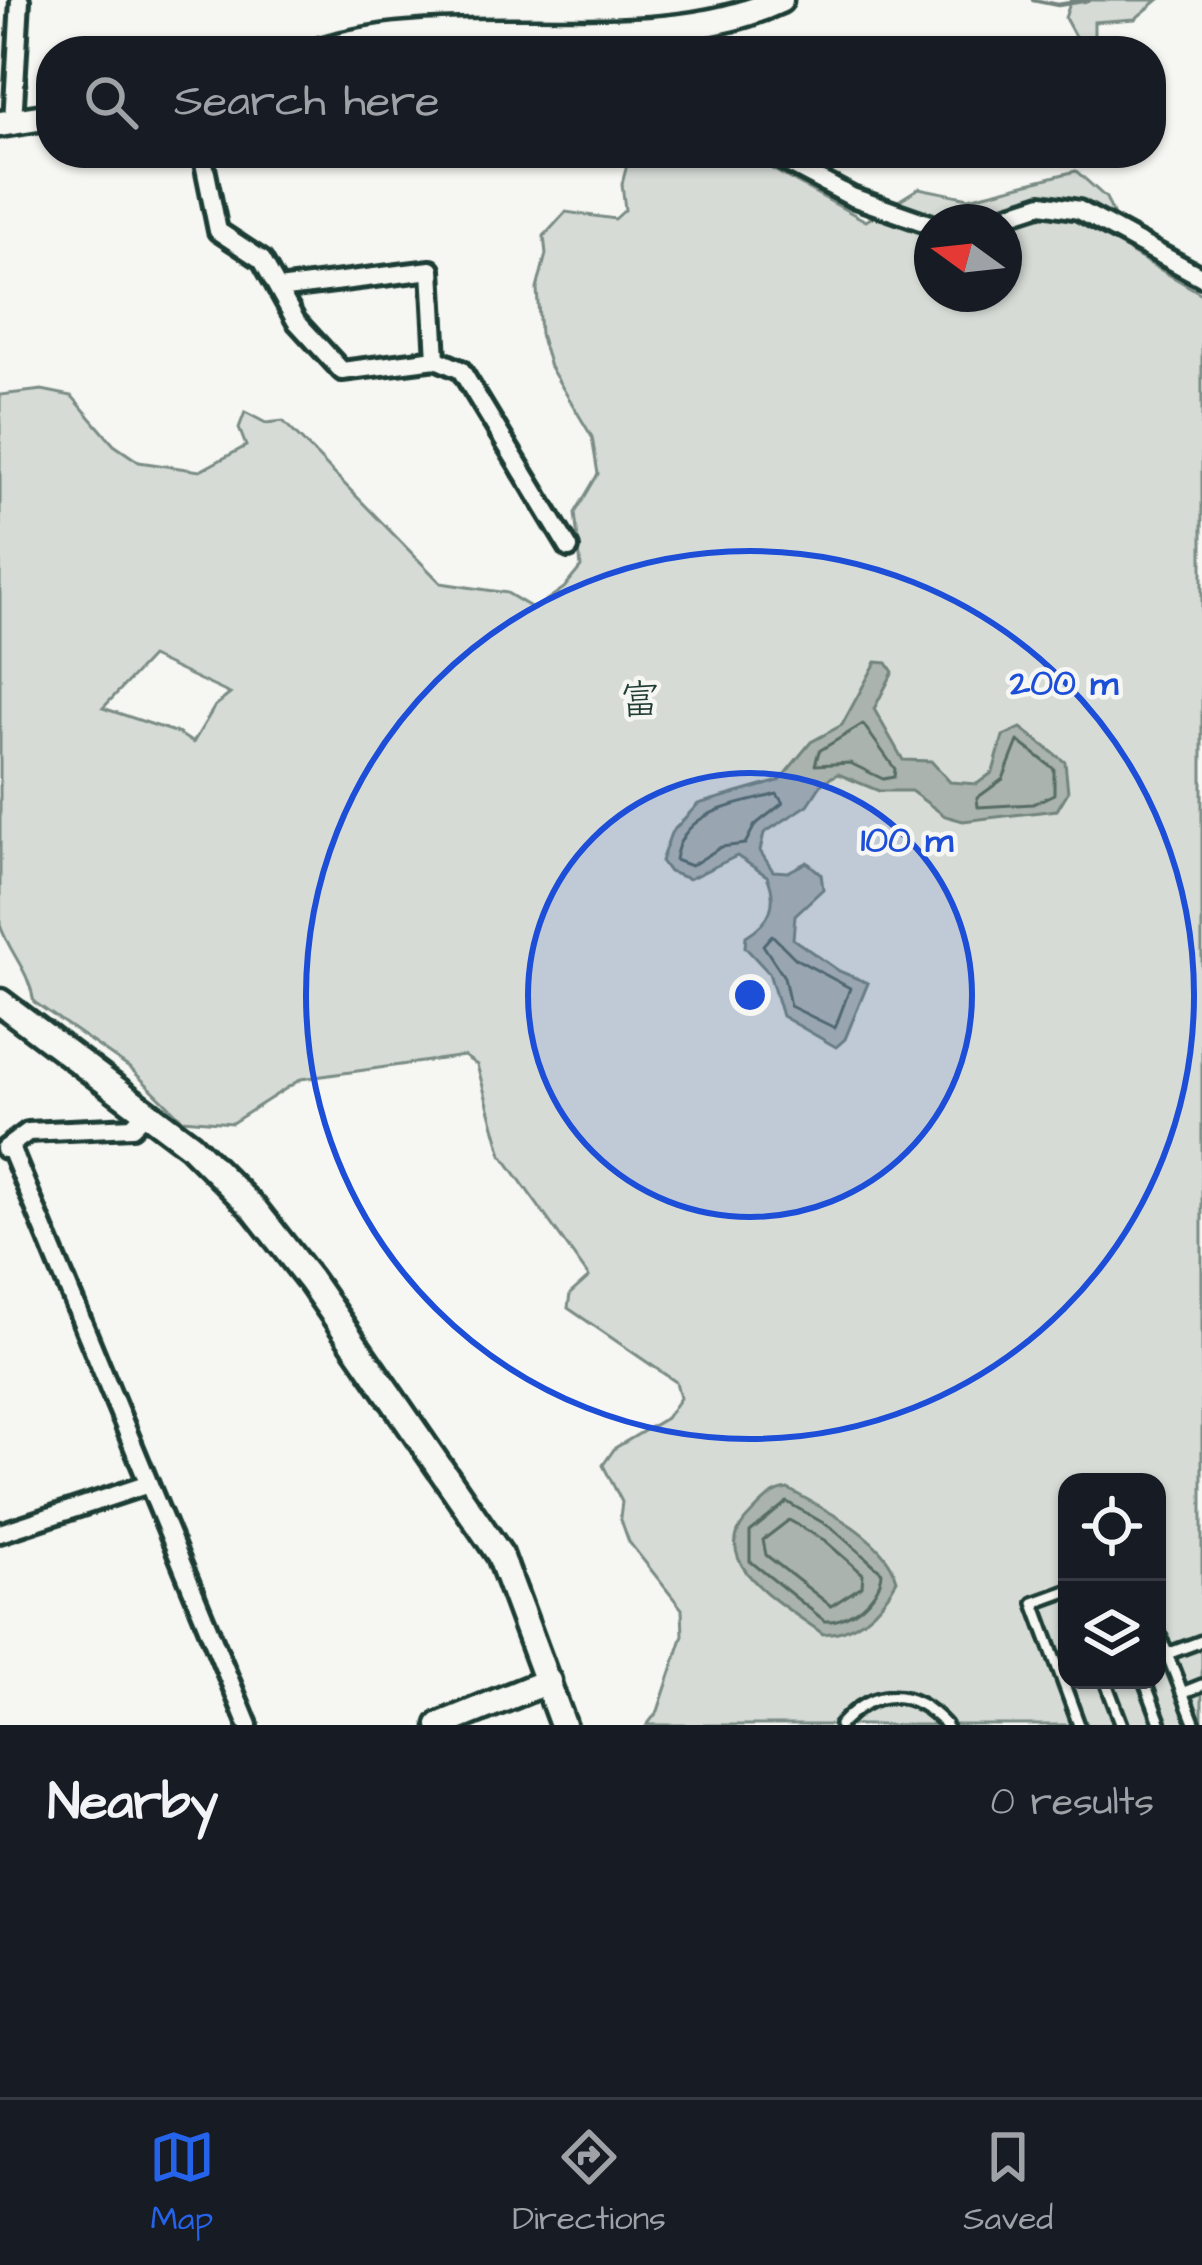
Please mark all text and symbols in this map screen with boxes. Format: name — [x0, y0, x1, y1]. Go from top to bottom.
search box — [36, 36, 1166, 168]
icon: search — [78, 69, 144, 135]
text: Search here — [174, 71, 440, 133]
north arrow — [914, 204, 1022, 312]
text: 200 m — [1009, 658, 1119, 709]
district label: 富 — [619, 673, 661, 731]
text: 100 m — [861, 815, 954, 866]
centre of rings — [729, 974, 771, 1016]
map controls — [1058, 1473, 1166, 1689]
button: locate — [1058, 1473, 1166, 1581]
button: layers — [1058, 1581, 1166, 1689]
text: Nearby — [48, 1768, 218, 1839]
text: 0 results — [990, 1776, 1154, 1830]
tab: Map — [149, 2124, 215, 2242]
tab: Directions — [512, 2124, 666, 2242]
tab: Saved — [963, 2124, 1053, 2242]

